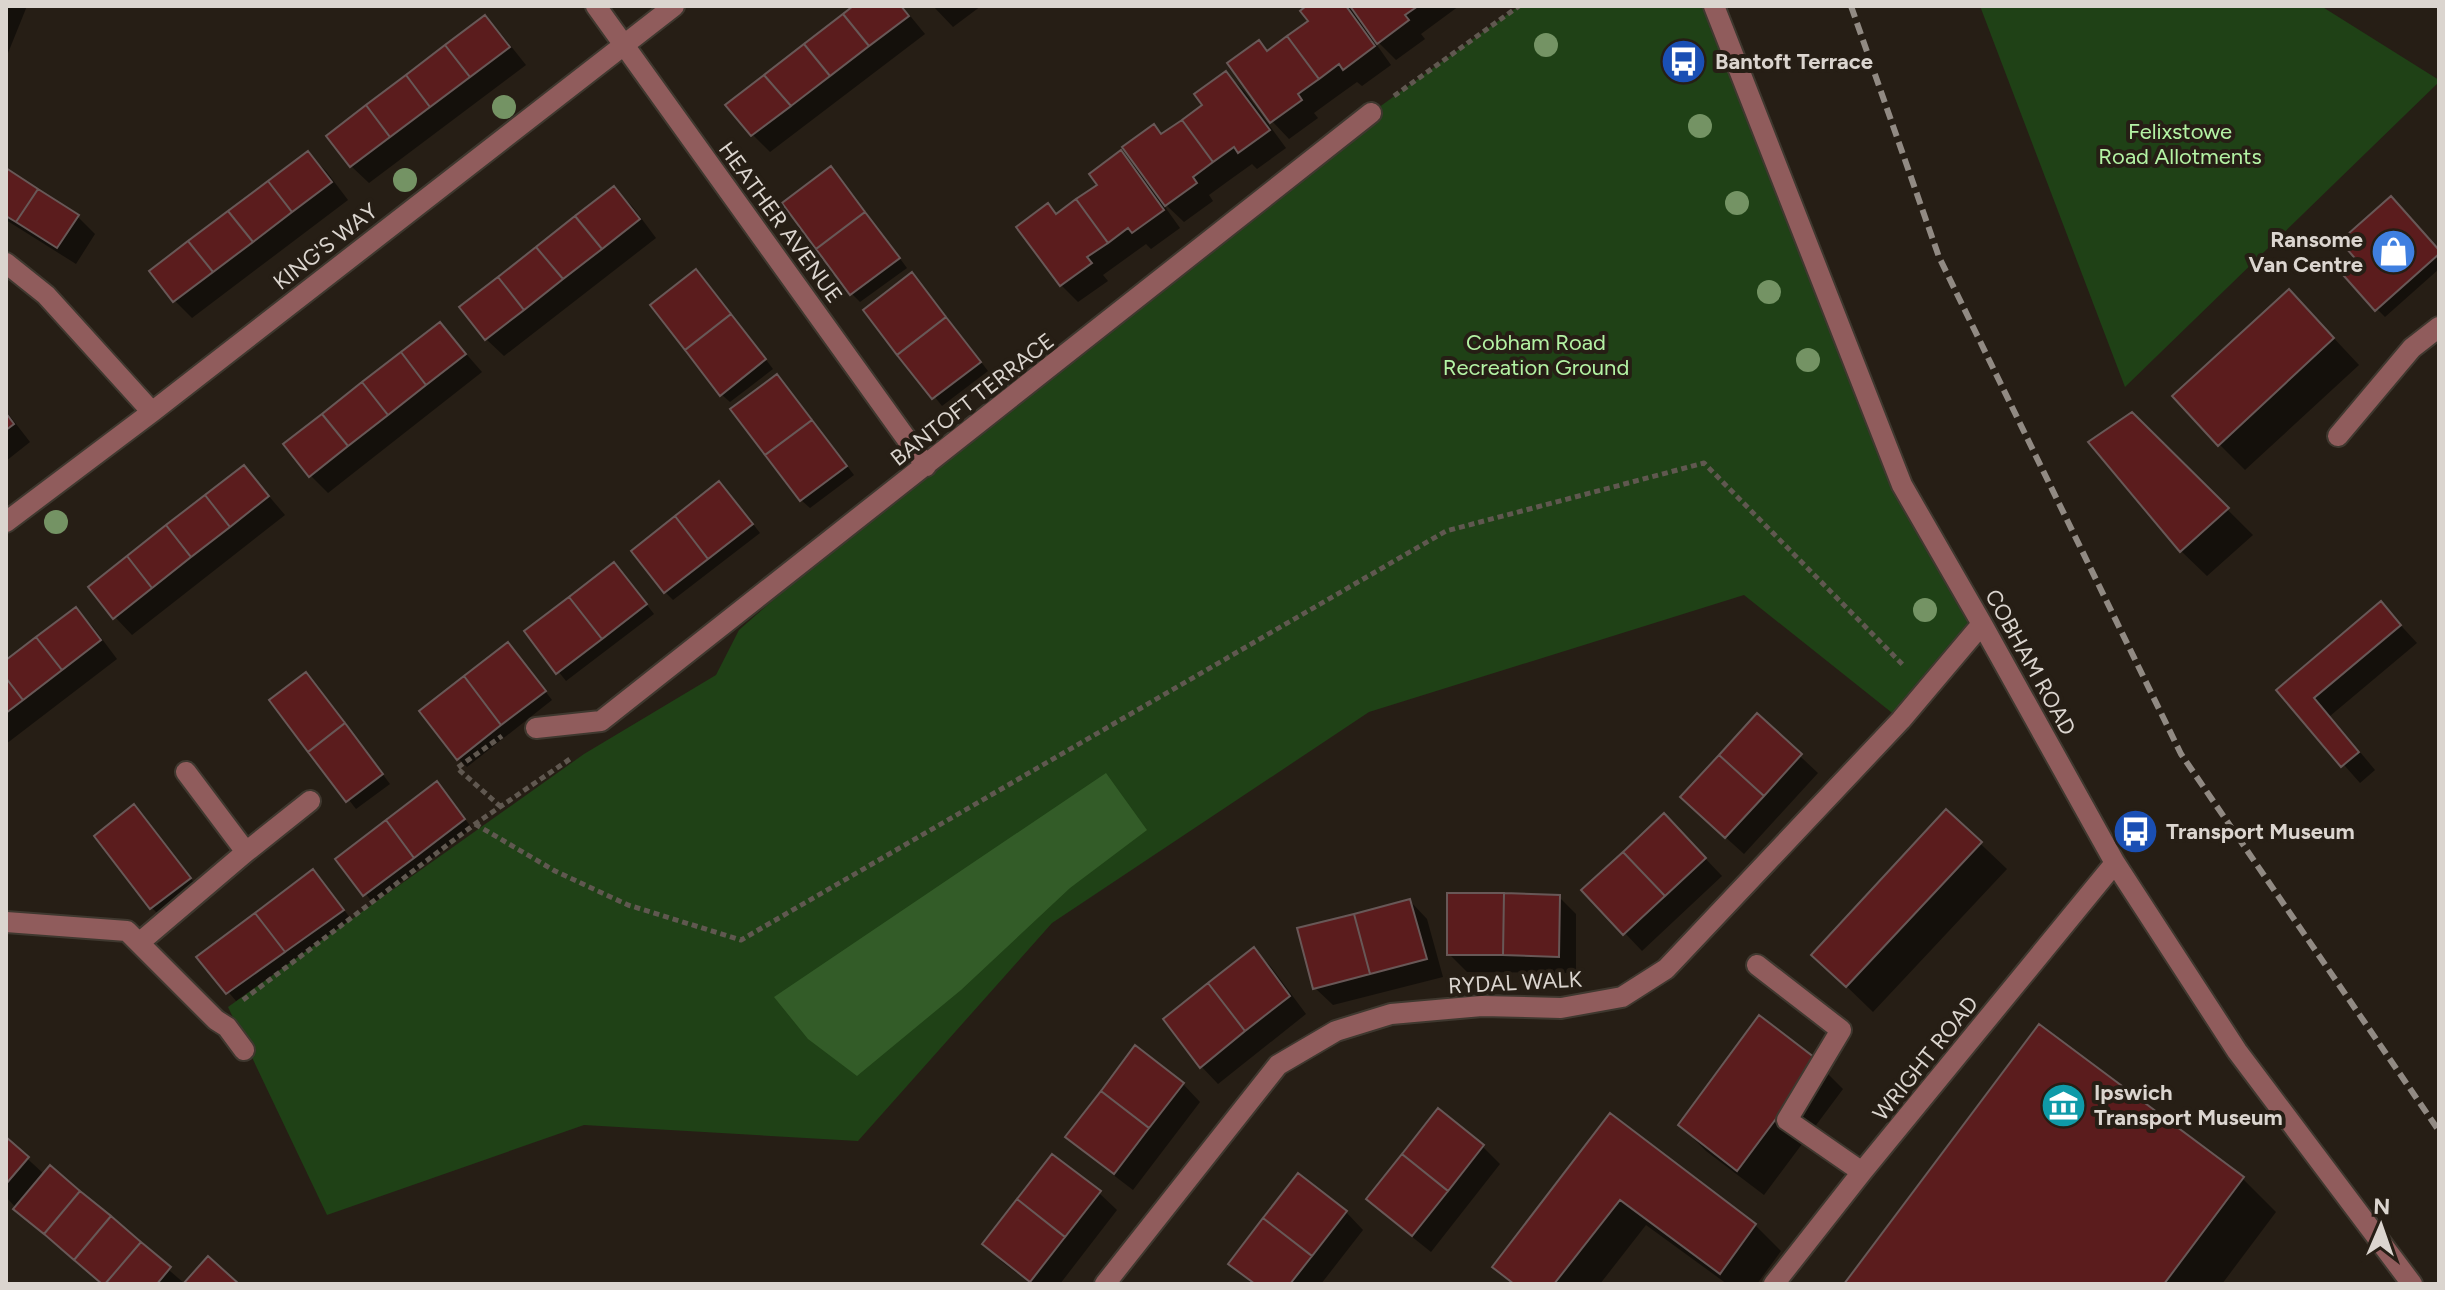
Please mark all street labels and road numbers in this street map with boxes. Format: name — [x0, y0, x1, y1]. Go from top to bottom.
street label: HEATHER AVENUE — [713, 136, 848, 308]
street label: KING'S WAY — [268, 197, 383, 295]
street label: BANTOFT TERRACE — [885, 327, 1059, 472]
street label: COBHAM ROAD — [1979, 585, 2082, 740]
street label: RYDAL WALK — [1447, 965, 1583, 999]
street label: WRIGHT ROAD — [1867, 991, 1984, 1126]

